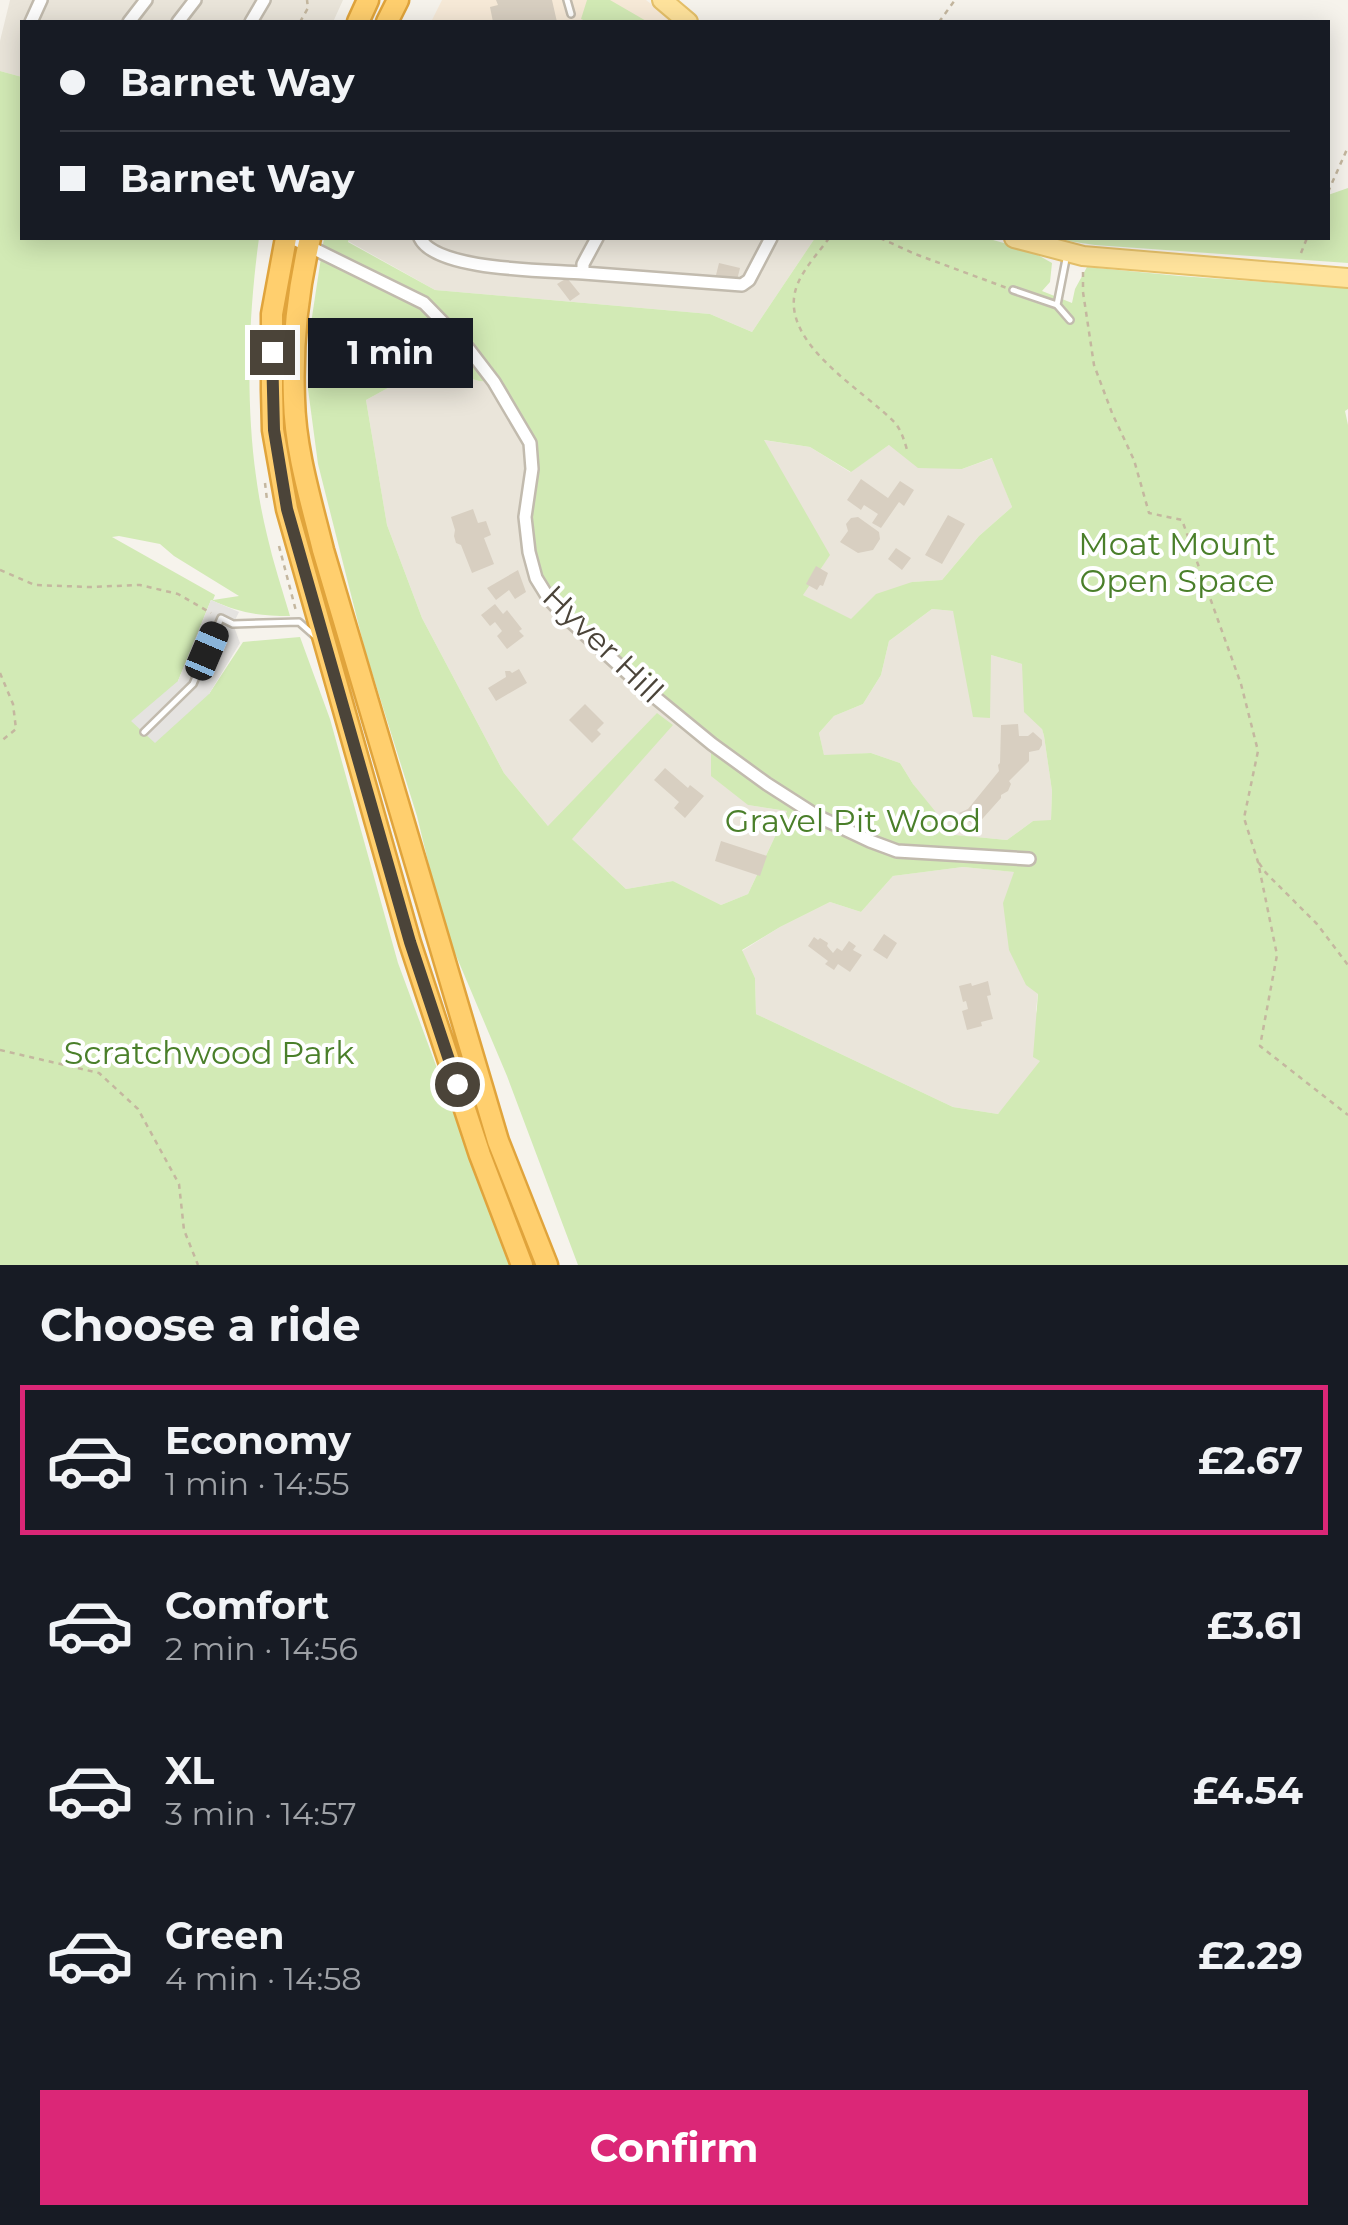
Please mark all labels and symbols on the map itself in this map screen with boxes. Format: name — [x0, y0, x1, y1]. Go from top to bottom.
callout: 1 min — [307, 317, 472, 387]
route end — [250, 330, 295, 375]
park label: Moat Mount Open Space — [1078, 524, 1276, 600]
street label: Hyver Hill — [535, 577, 672, 711]
car — [181, 618, 233, 684]
park label: Gravel Pit Wood — [725, 801, 981, 840]
park label: Scratchwood Park — [64, 1033, 354, 1072]
route start — [435, 1062, 480, 1107]

